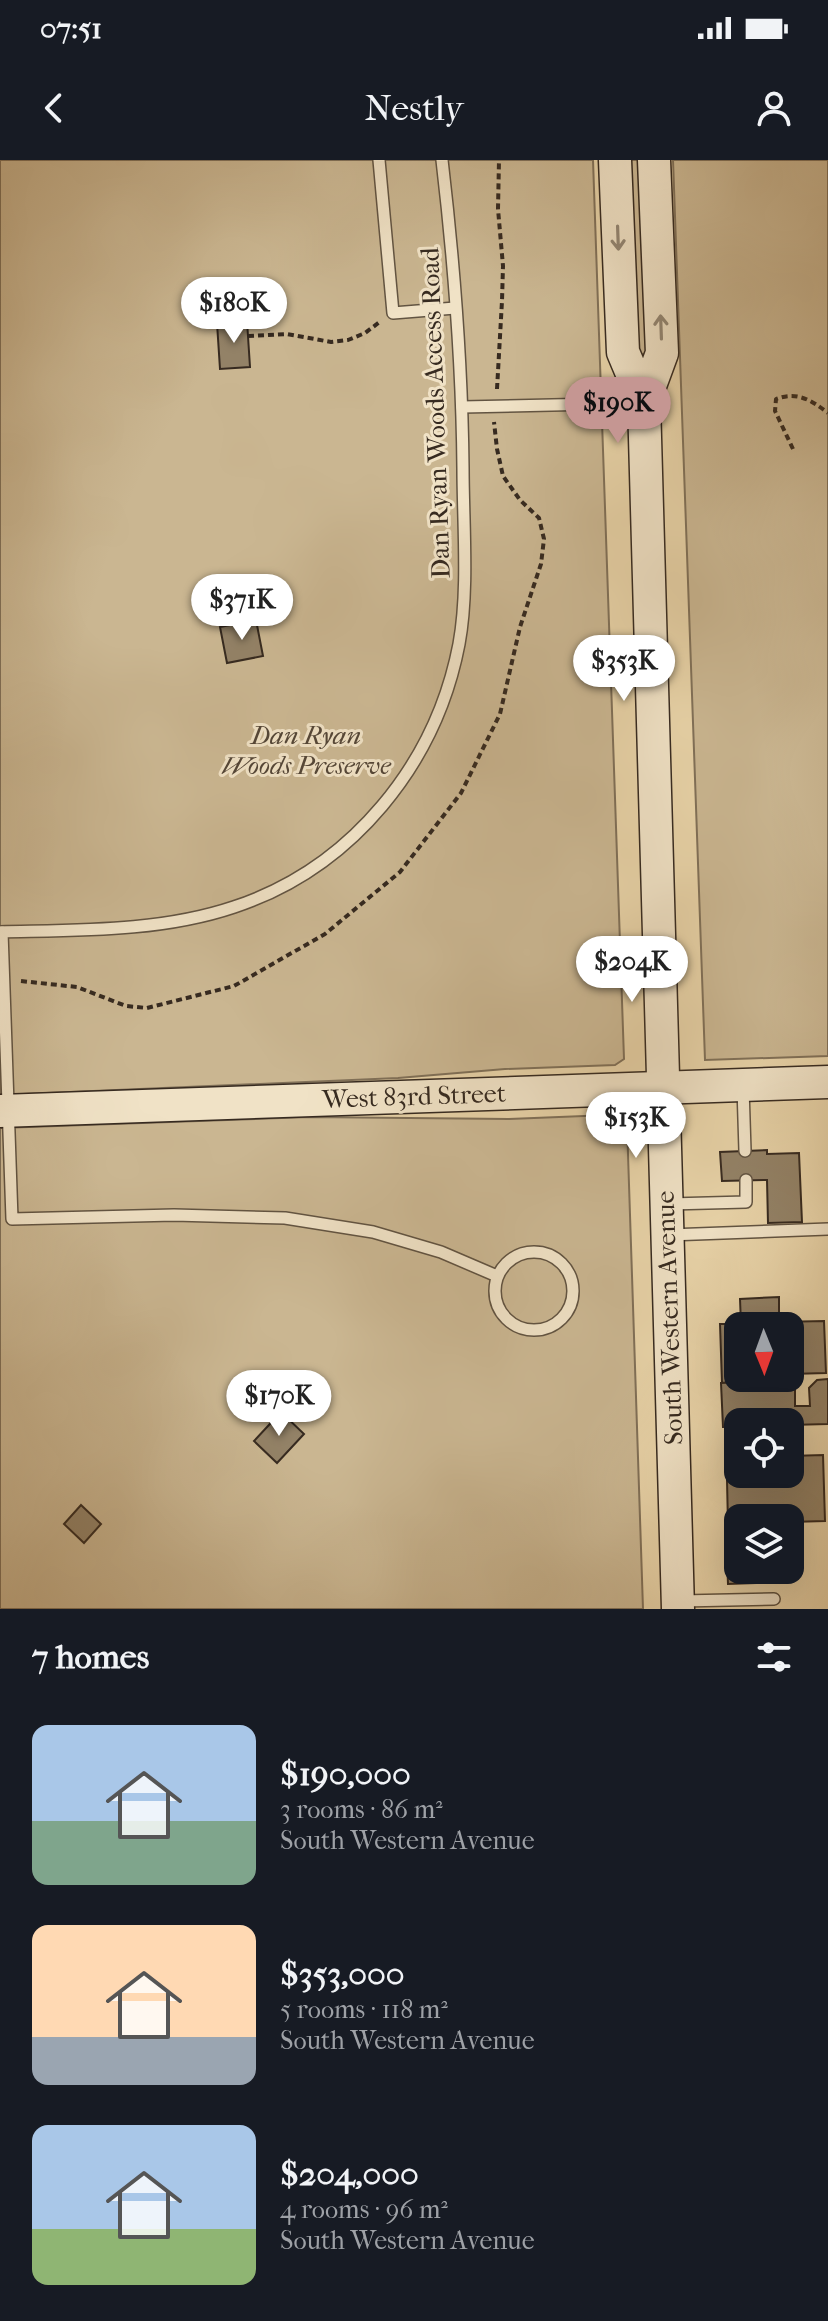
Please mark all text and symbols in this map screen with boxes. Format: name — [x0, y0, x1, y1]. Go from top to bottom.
text: 07:51 — [40, 11, 102, 46]
icon: back — [32, 86, 76, 130]
icon: person — [752, 86, 796, 130]
text: Nestly — [365, 87, 464, 129]
one-way arrow — [611, 224, 626, 251]
street label: Dan Ryan Woods Access Road — [414, 246, 457, 579]
pin: $180K — [178, 277, 290, 345]
text: $180K — [199, 287, 269, 318]
one-way arrow — [653, 314, 668, 341]
pin: $190K — [562, 377, 674, 445]
text: $190K — [583, 387, 653, 418]
pin: $371K — [186, 574, 298, 642]
text: $371K — [209, 584, 275, 615]
pin: $353K — [568, 635, 680, 703]
text: $353K — [591, 645, 657, 676]
park label: Dan Ryan Woods Preserve — [221, 720, 392, 781]
pin: $204K — [576, 936, 688, 1004]
text: $204K — [594, 946, 670, 977]
street label: West 83rd Street — [321, 1078, 507, 1115]
pin: $153K — [580, 1092, 692, 1160]
text: $153K — [604, 1102, 668, 1133]
street label: South Western Avenue — [650, 1190, 689, 1446]
north arrow — [724, 1312, 804, 1392]
map controls — [724, 1312, 804, 1584]
pin: $170K — [223, 1370, 335, 1438]
text: $170K — [244, 1380, 314, 1411]
button: locate — [724, 1408, 804, 1488]
button: layers — [724, 1504, 804, 1584]
icon: filters — [752, 1635, 796, 1679]
text: 7 homes — [32, 1637, 149, 1677]
text: $190,000 — [280, 1754, 411, 1794]
icon: home — [96, 1757, 192, 1853]
text: 3 rooms · 86 m² — [280, 1794, 443, 1825]
text: South Western Avenue — [280, 1825, 535, 1856]
text: $353,000 — [280, 1954, 405, 1994]
icon: home — [96, 1957, 192, 2053]
text: 5 rooms · 118 m² — [280, 1994, 448, 2025]
text: South Western Avenue — [280, 2025, 535, 2056]
text: $204,000 — [280, 2154, 419, 2194]
icon: home — [96, 2157, 192, 2253]
text: 4 rooms · 96 m² — [280, 2194, 448, 2225]
text: South Western Avenue — [280, 2225, 535, 2256]

